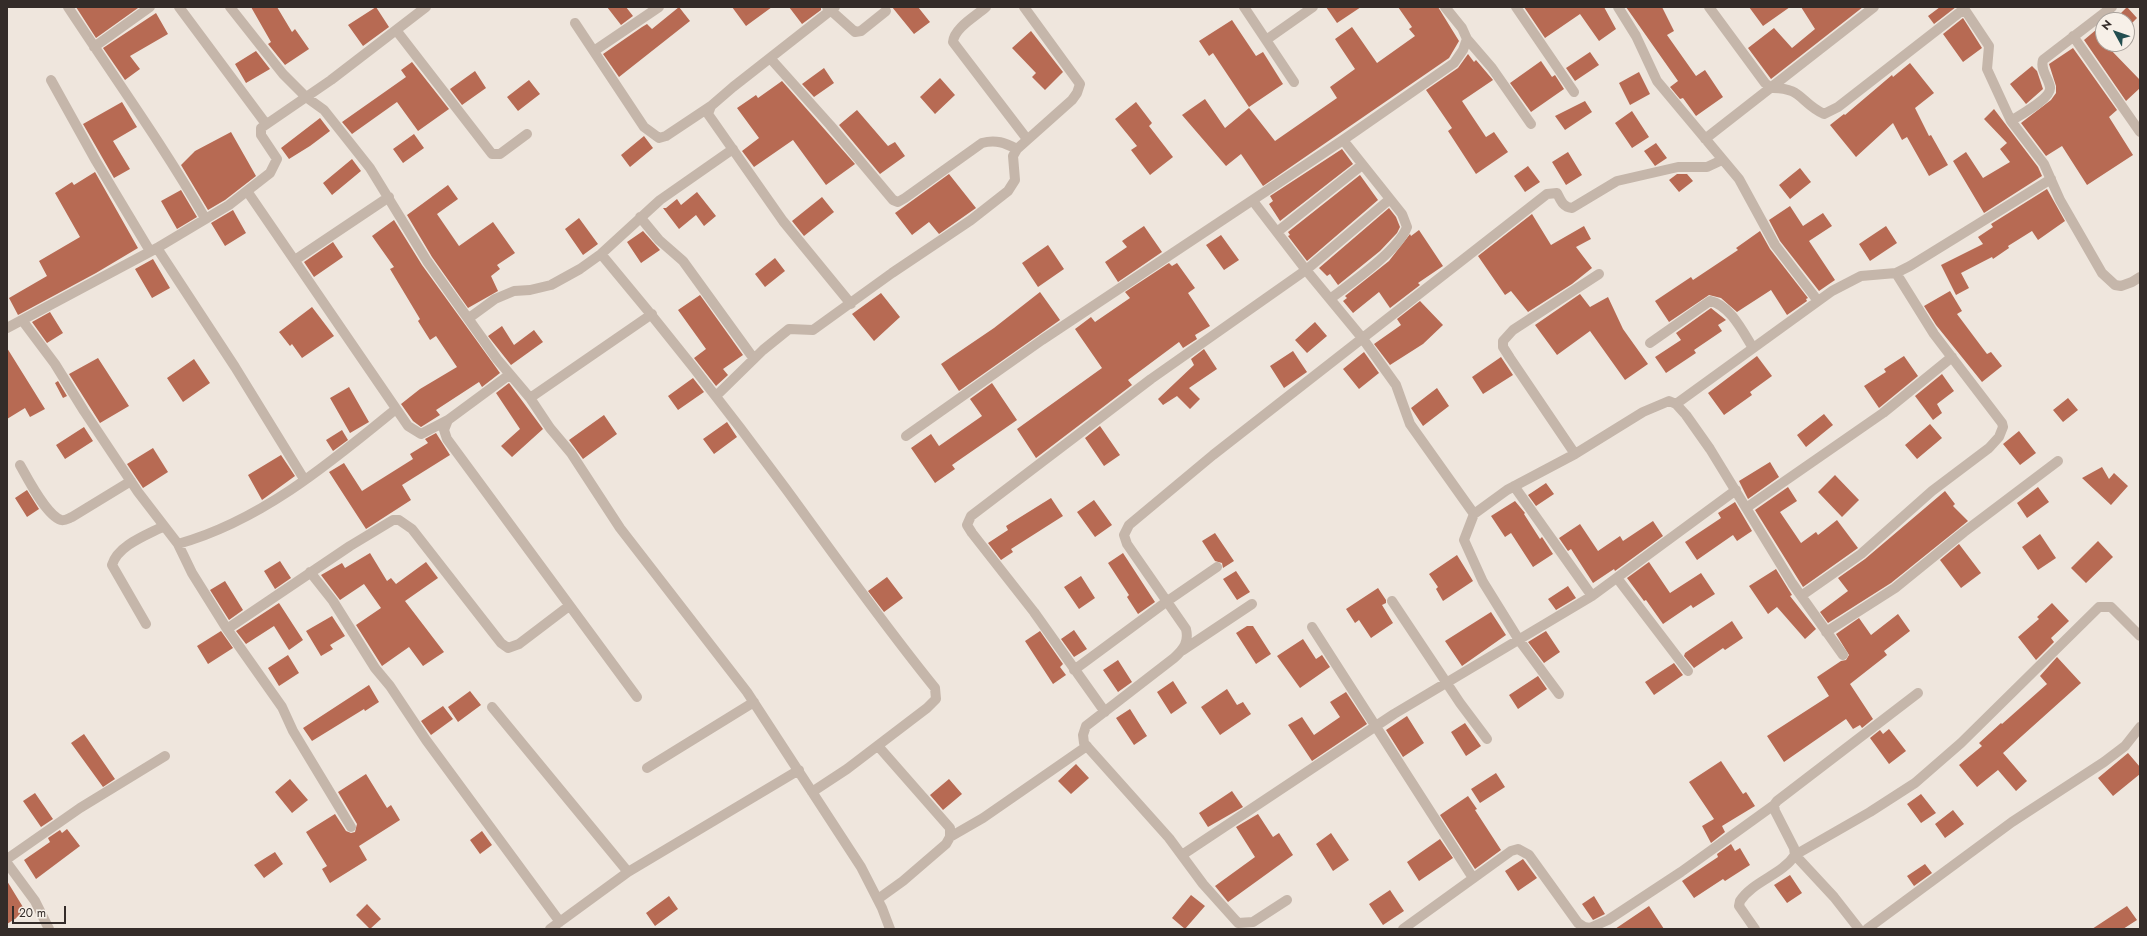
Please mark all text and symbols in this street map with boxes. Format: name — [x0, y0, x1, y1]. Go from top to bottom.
north arrow — [2095, 12, 2135, 52]
text: N — [2098, 16, 2116, 33]
scale bar — [14, 898, 68, 924]
text: 20 m — [19, 904, 46, 922]

